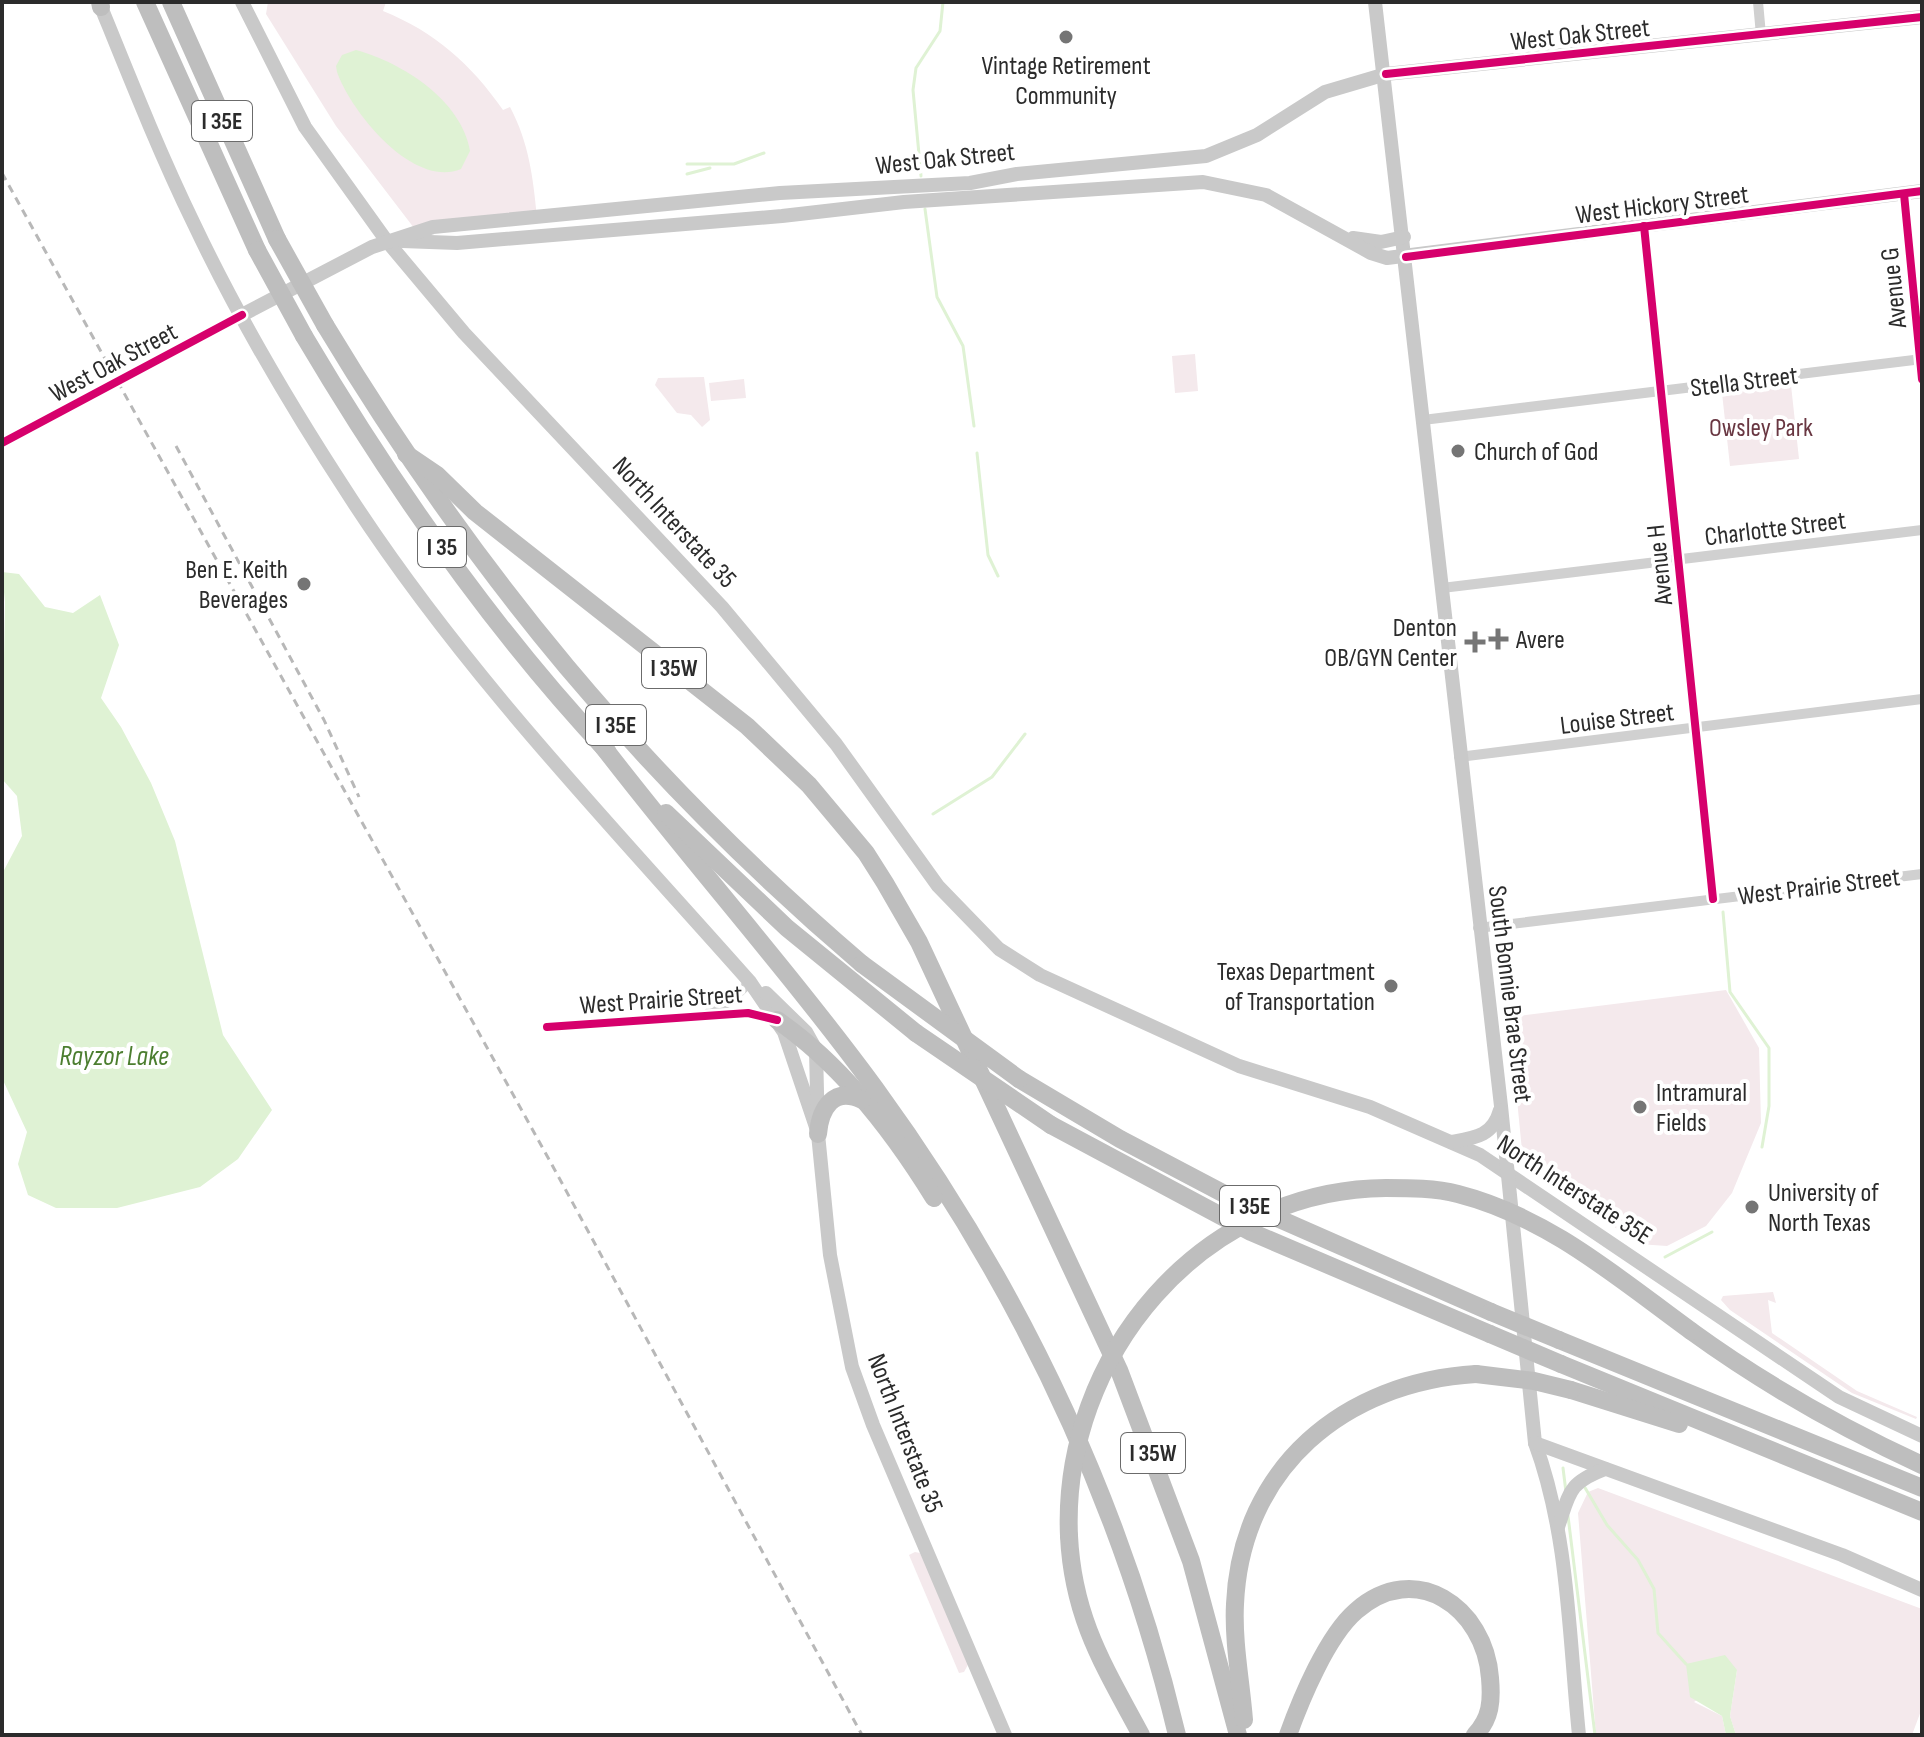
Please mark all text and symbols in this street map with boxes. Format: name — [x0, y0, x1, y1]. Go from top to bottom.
street label: West Oak Street — [1509, 13, 1651, 58]
marker: Vintage Retirement Community — [1057, 28, 1075, 46]
place label: Vintage Retirement Community — [981, 51, 1151, 112]
road number: I 35E — [192, 101, 252, 141]
street label: West Oak Street — [874, 137, 1016, 182]
street label: West Hickory Street — [1574, 180, 1750, 231]
street label: Avenue G — [1875, 246, 1914, 331]
street label: West Oak Street — [45, 317, 183, 410]
street label: Stella Street — [1689, 361, 1800, 404]
park label: Owsley Park — [1709, 413, 1813, 444]
place label: Church of God — [1474, 437, 1598, 468]
marker: Church of God — [1449, 442, 1467, 460]
street label: North Interstate 35 — [605, 451, 742, 595]
street label: Charlotte Street — [1703, 505, 1848, 554]
street label: Avenue H — [1641, 523, 1680, 608]
road number: I 35 — [418, 527, 466, 567]
place label: Ben E. Keith Beverages — [185, 555, 288, 616]
marker: Ben E. Keith Beverages — [295, 575, 313, 593]
place label: Denton OB/GYN Center — [1324, 613, 1458, 674]
place label: Avere — [1515, 625, 1565, 656]
marker: Avere — [1487, 628, 1509, 650]
marker: Denton OB/GYN Center — [1464, 631, 1486, 653]
road number: I 35W — [642, 648, 706, 688]
street label: Louise Street — [1558, 697, 1676, 742]
road number: I 35E — [586, 705, 646, 745]
street label: West Prairie Street — [1736, 862, 1902, 913]
street label: South Bonnie Brae Street — [1481, 884, 1538, 1104]
place label: Texas Department of Transportation — [1217, 957, 1375, 1018]
marker: Texas Department of Transportation — [1382, 977, 1400, 995]
street label: West Prairie Street — [579, 979, 744, 1022]
water label: Rayzor Lake — [59, 1040, 169, 1073]
place label: Intramural Fields — [1656, 1078, 1747, 1139]
marker: Intramural Fields — [1631, 1098, 1649, 1116]
street label: North Interstate 35E — [1491, 1129, 1657, 1252]
place label: University of North Texas — [1768, 1178, 1879, 1239]
road number: I 35E — [1220, 1186, 1280, 1226]
marker: University of North Texas — [1743, 1198, 1761, 1216]
street label: North Interstate 35 — [860, 1350, 949, 1517]
road number: I 35W — [1121, 1433, 1185, 1473]

